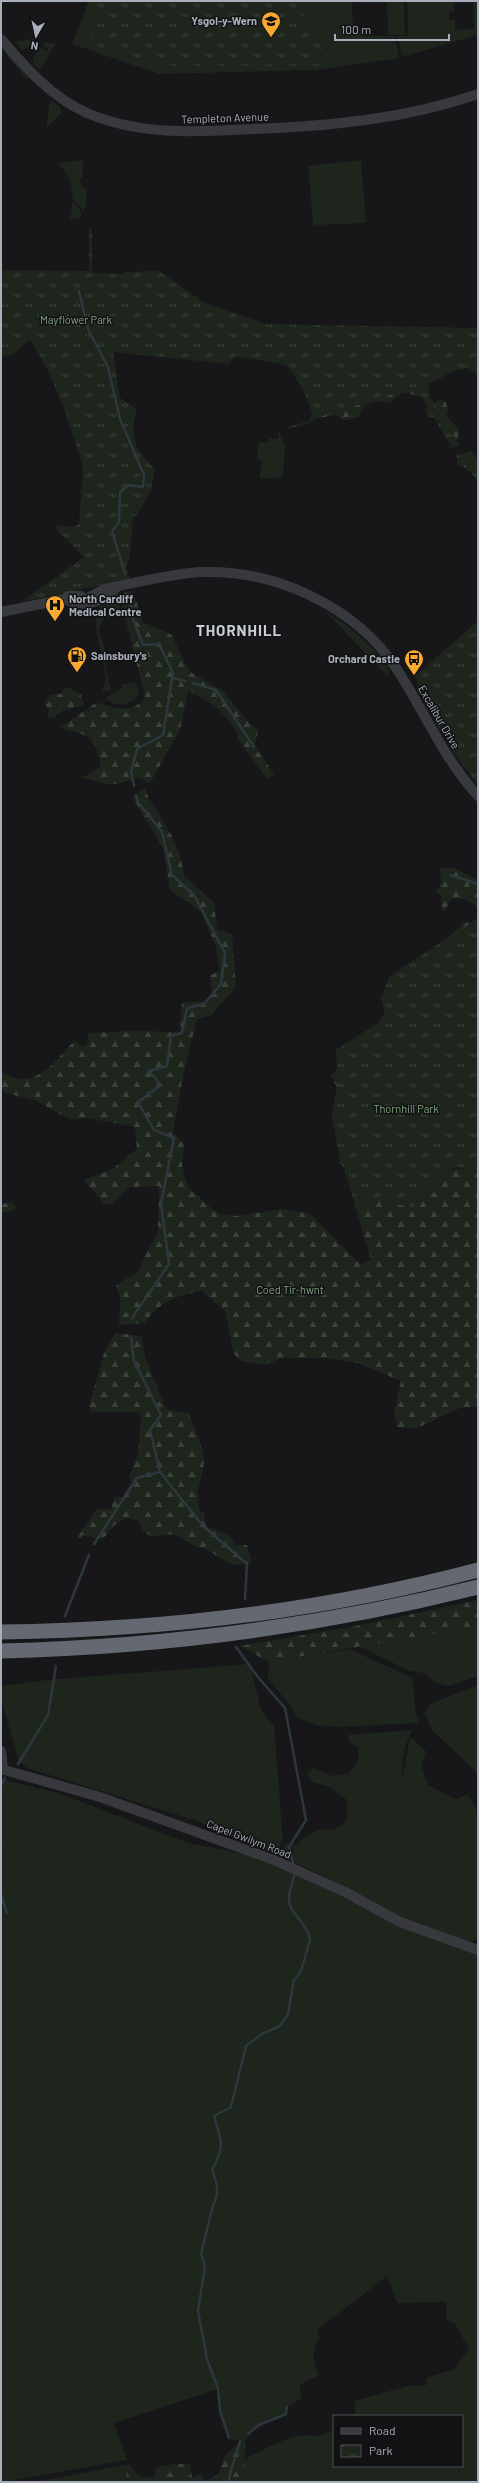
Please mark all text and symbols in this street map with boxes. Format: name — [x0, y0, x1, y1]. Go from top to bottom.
school or university icon: Ysgol-y-Wern — [260, 10, 282, 38]
place label: Ysgol-y-Wern — [191, 14, 257, 27]
north arrow — [16, 16, 56, 56]
scale bar — [335, 16, 449, 42]
text: 100 m — [341, 22, 371, 36]
text: N — [30, 39, 39, 53]
street label: Templeton Avenue — [181, 109, 269, 126]
park label: Mayflower Park — [40, 313, 113, 326]
place label: North Cardiff Medical Centre — [69, 592, 141, 618]
hospital icon: North Cardiff Medical Centre — [44, 594, 66, 622]
district label: THORNHILL — [196, 621, 282, 639]
fuel station icon: Sainsbury's — [66, 645, 88, 673]
bus stop icon: Orchard Castle — [403, 648, 425, 676]
place label: Sainsbury's — [91, 649, 147, 662]
place label: Orchard Castle — [328, 652, 400, 665]
street label: Excalibur Drive — [416, 683, 463, 751]
park label: Thornhill Park — [373, 1102, 439, 1115]
park label: Coed Tir-hwnt — [256, 1283, 324, 1296]
street label: Capel Gwilym Road — [205, 1816, 293, 1861]
legend — [333, 2415, 463, 2467]
text: Road — [369, 2423, 396, 2437]
text: Park — [369, 2443, 393, 2457]

